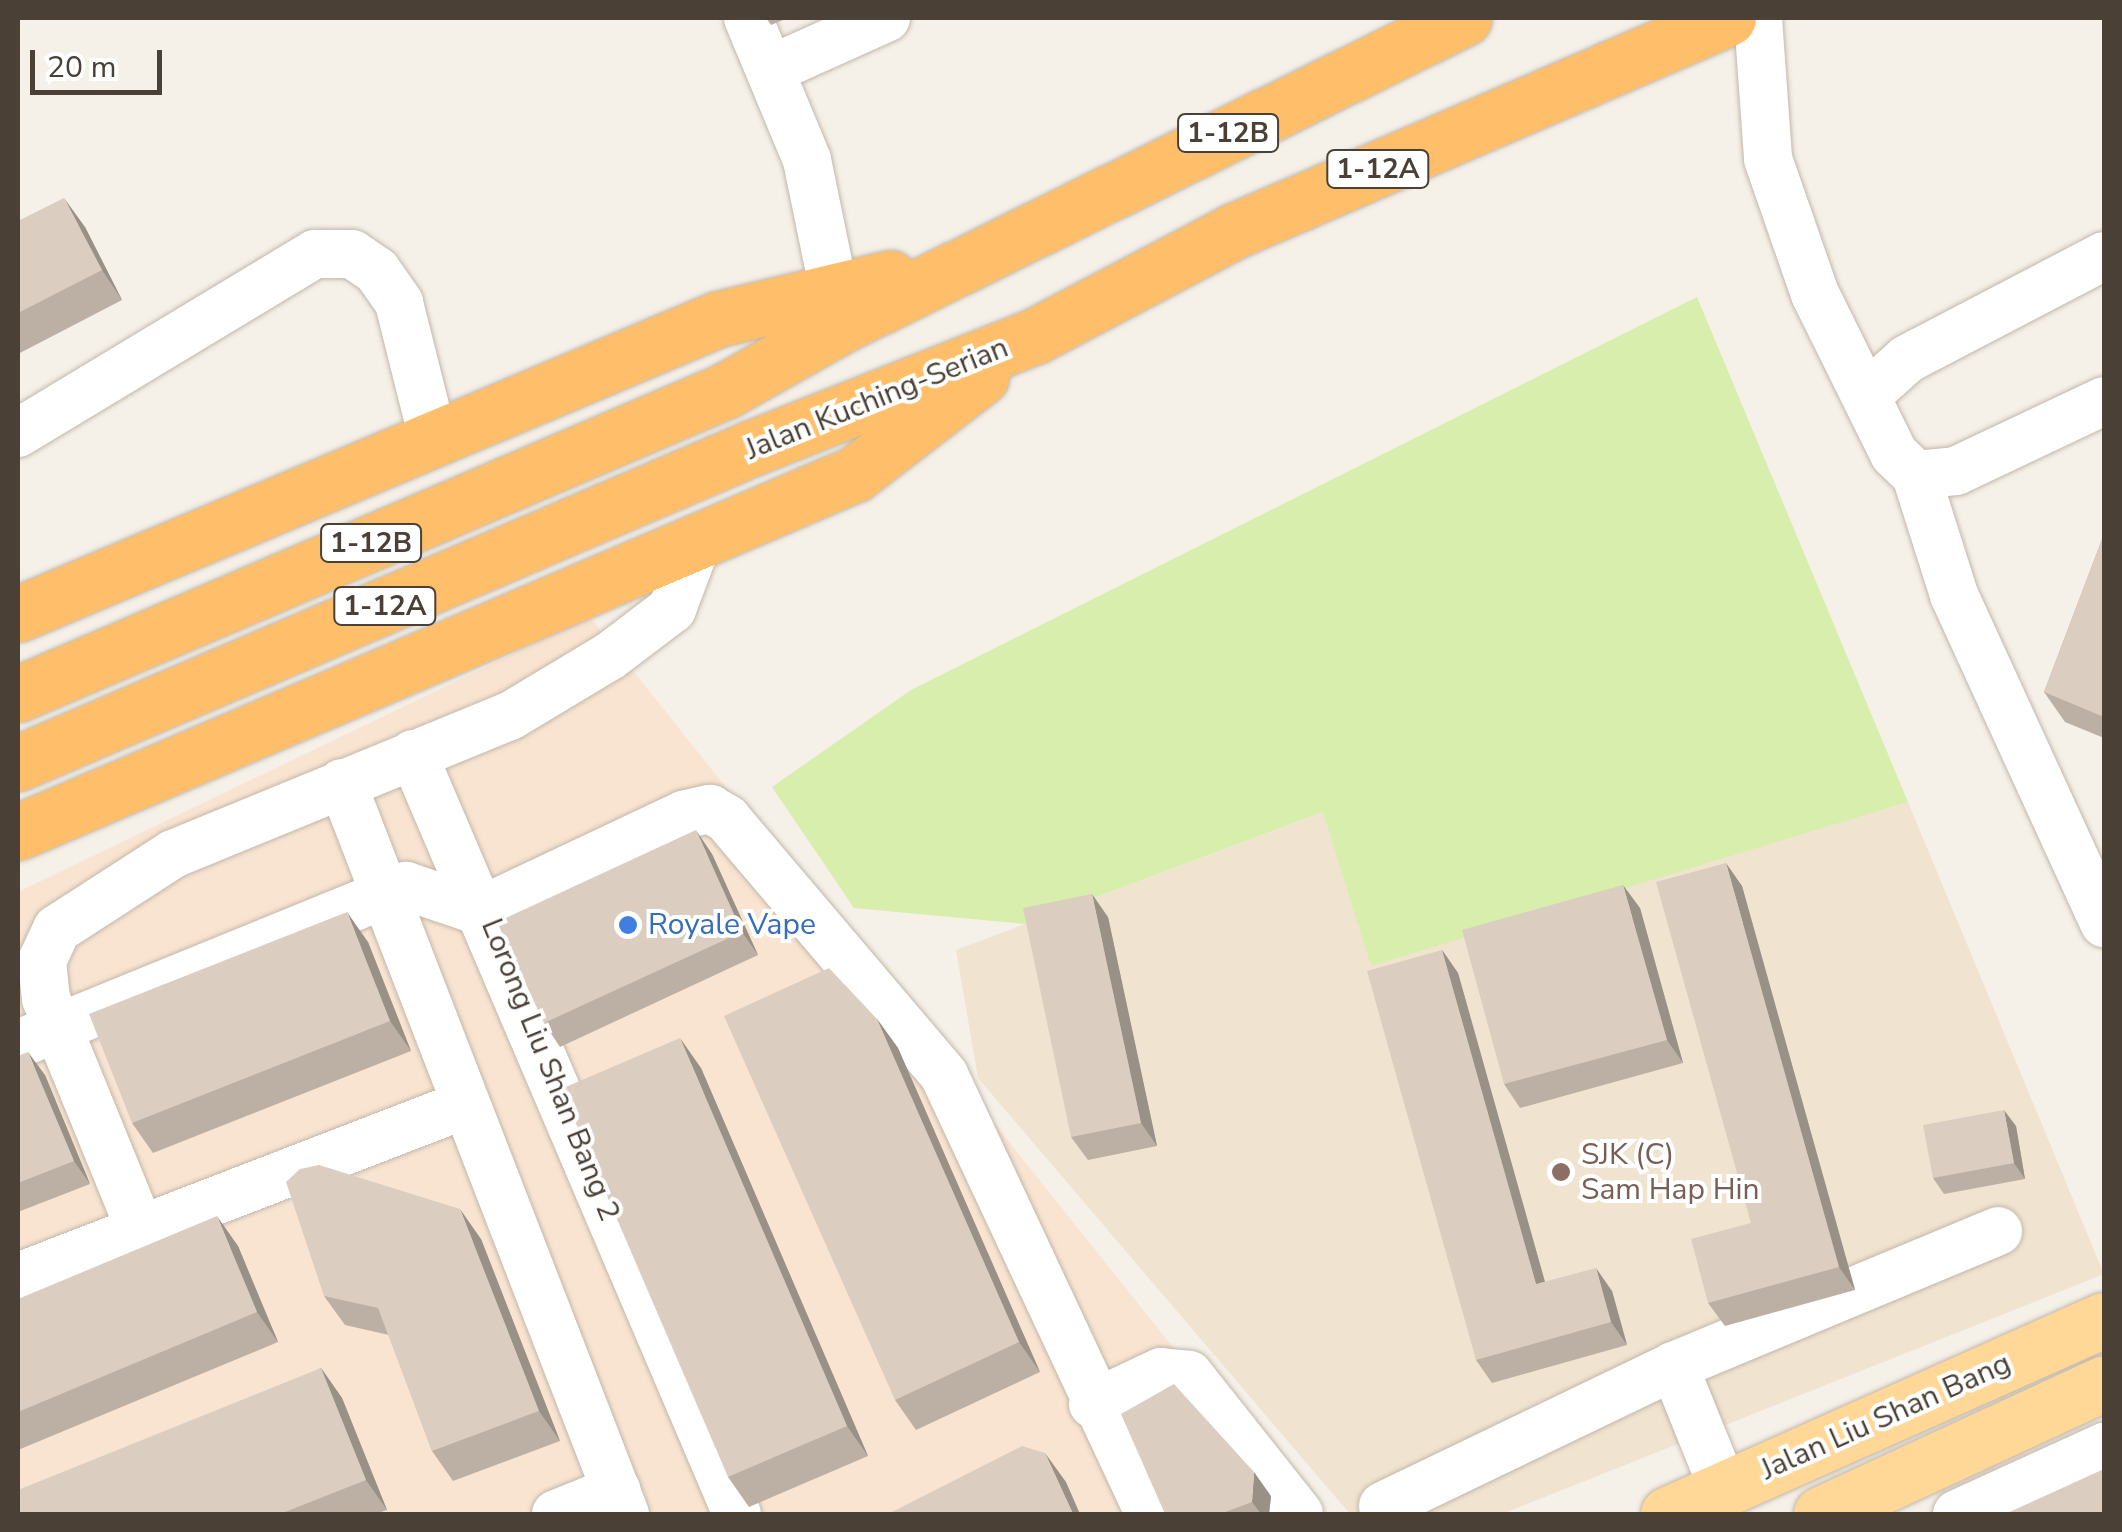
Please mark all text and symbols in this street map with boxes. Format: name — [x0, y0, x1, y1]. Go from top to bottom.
scale bar — [35, 30, 168, 92]
text: 20 m — [47, 47, 116, 88]
road number: 1-12B — [1176, 110, 1280, 156]
road number: 1-12A — [1326, 146, 1430, 192]
street label: Jalan Kuching-Serian — [740, 330, 1014, 468]
road number: 1-12B — [318, 520, 424, 566]
road number: 1-12A — [332, 583, 438, 629]
place label: Royale Vape — [648, 907, 816, 943]
street label: Lorong Liu Shan Bang 2 — [473, 914, 627, 1226]
marker: Royale Vape — [617, 914, 639, 936]
place label: SJK (C) Sam Hap Hin — [1581, 1137, 1759, 1208]
marker: SJK (C) Sam Hap Hin — [1550, 1161, 1572, 1183]
street label: Jalan Liu Shan Bang — [1755, 1346, 2017, 1488]

